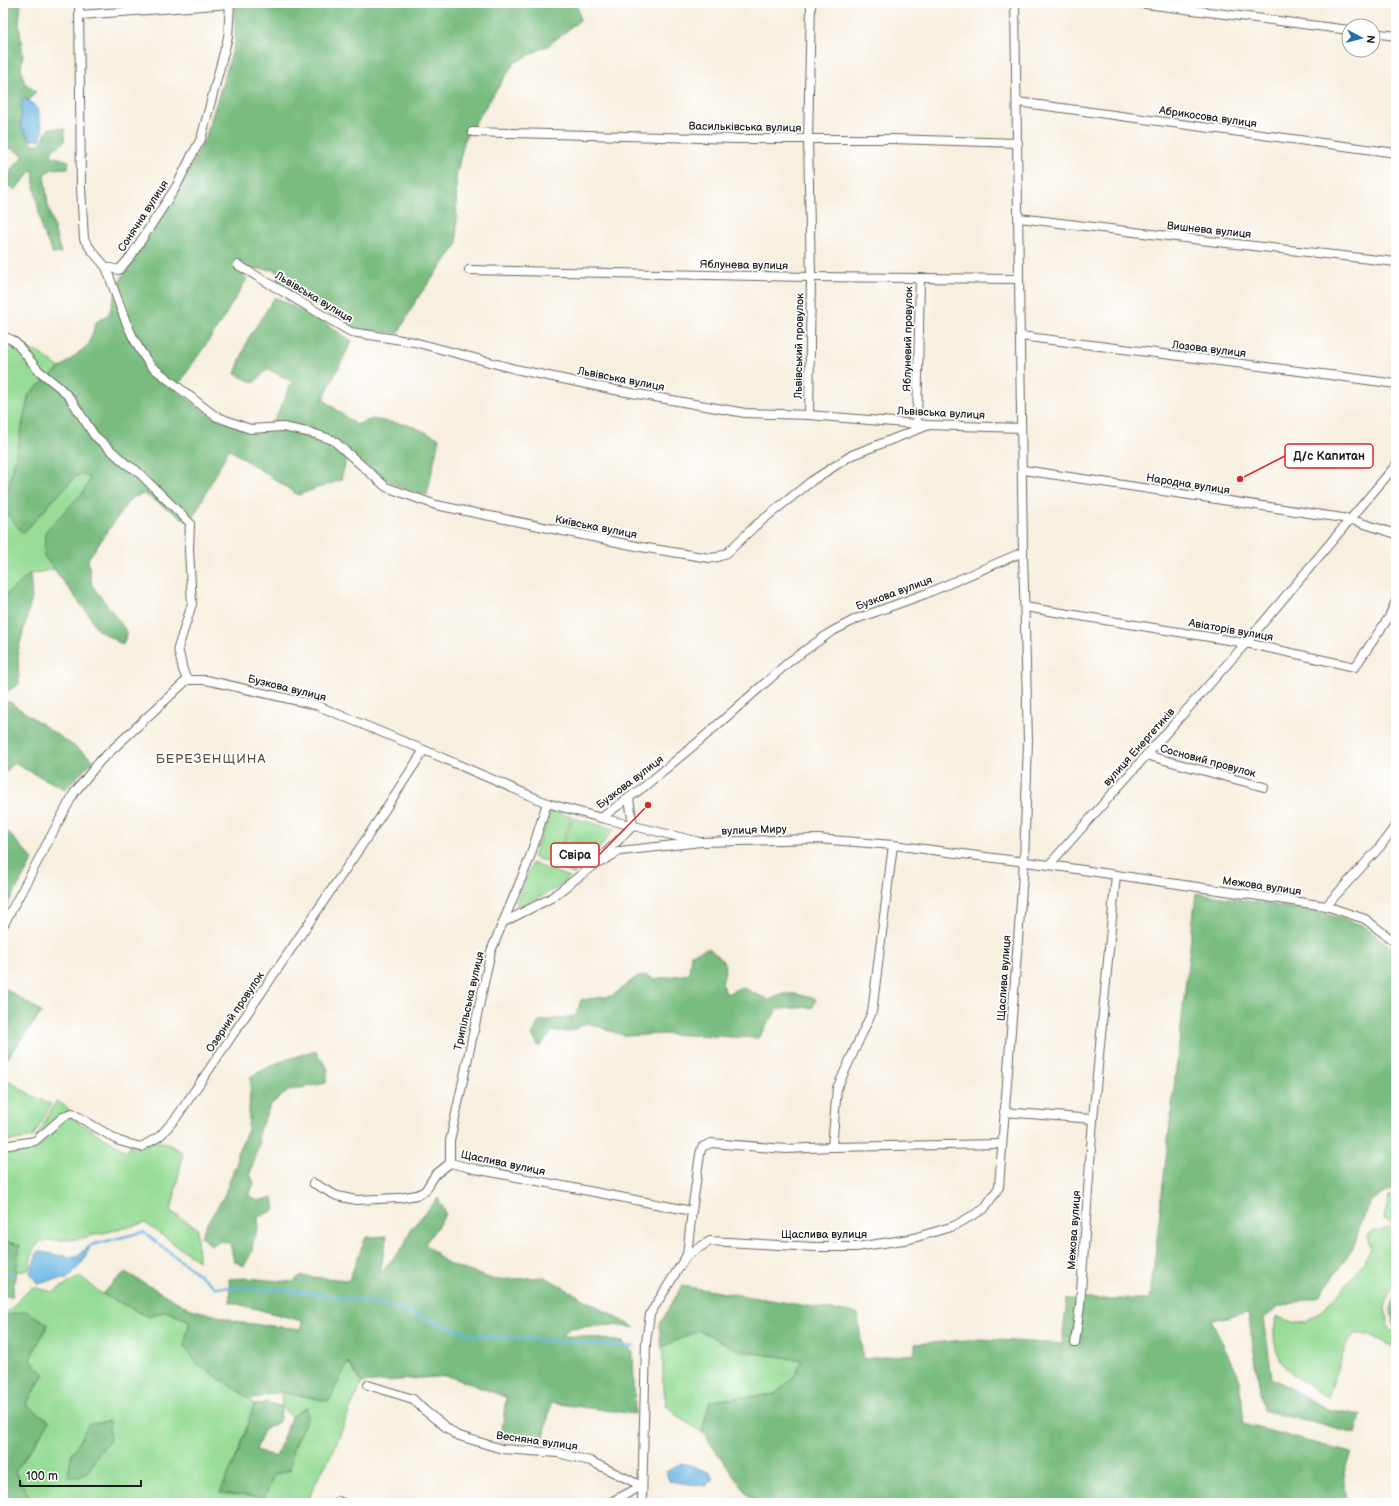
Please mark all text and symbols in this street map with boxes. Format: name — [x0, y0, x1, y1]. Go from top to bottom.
north arrow — [1341, 18, 1381, 58]
text: N — [1363, 34, 1377, 44]
street label: Абрикосова вулиця — [1157, 104, 1258, 130]
street label: Васильківська вулиця — [688, 120, 802, 134]
street label: Сонячна вулиця — [115, 178, 171, 254]
street label: Вишнева вулиця — [1166, 219, 1252, 241]
street label: Яблунева вулиця — [700, 258, 788, 272]
street label: Львівська вулиця — [272, 268, 355, 325]
street label: Яблуневий провулок — [901, 286, 915, 392]
street label: Львівський провулок — [792, 293, 806, 400]
street label: Лозова вулиця — [1170, 338, 1247, 360]
street label: Львівська вулиця — [575, 364, 666, 394]
street label: Львівська вулиця — [896, 404, 985, 422]
callout: Д/с Капитан — [1285, 444, 1373, 468]
text: Д/с Капитан — [1293, 449, 1365, 464]
street label: Народна вулиця — [1145, 471, 1231, 497]
street label: Київська вулиця — [554, 513, 638, 541]
street label: Бузкова вулиця — [854, 573, 934, 613]
street label: Авіаторів вулиця — [1187, 616, 1274, 644]
street label: Бузкова вулиця — [246, 672, 328, 704]
street label: вулиця Енергетиків — [1101, 705, 1178, 789]
street label: Сосновий провулок — [1159, 742, 1257, 780]
district label: БЕРЕЗЕНЩИНА — [156, 751, 266, 767]
street label: Бузкова вулиця — [594, 753, 666, 811]
street label: вулиця Миру — [721, 822, 787, 838]
callout: Свіра — [551, 843, 599, 867]
text: Свіра — [559, 848, 592, 863]
street label: Межова вулиця — [1222, 874, 1302, 898]
street label: Щаслива вулиця — [995, 935, 1013, 1021]
street label: Трипільська вулиця — [451, 950, 487, 1052]
street label: Озерний провулок — [203, 969, 267, 1055]
street label: Щаслива вулиця — [460, 1148, 546, 1178]
street label: Межова вулиця — [1065, 1190, 1083, 1270]
street label: Щаслива вулиця — [781, 1228, 867, 1241]
street label: Весняна вулиця — [495, 1429, 579, 1453]
scale bar — [20, 1462, 141, 1488]
text: 100 m — [26, 1469, 58, 1484]

